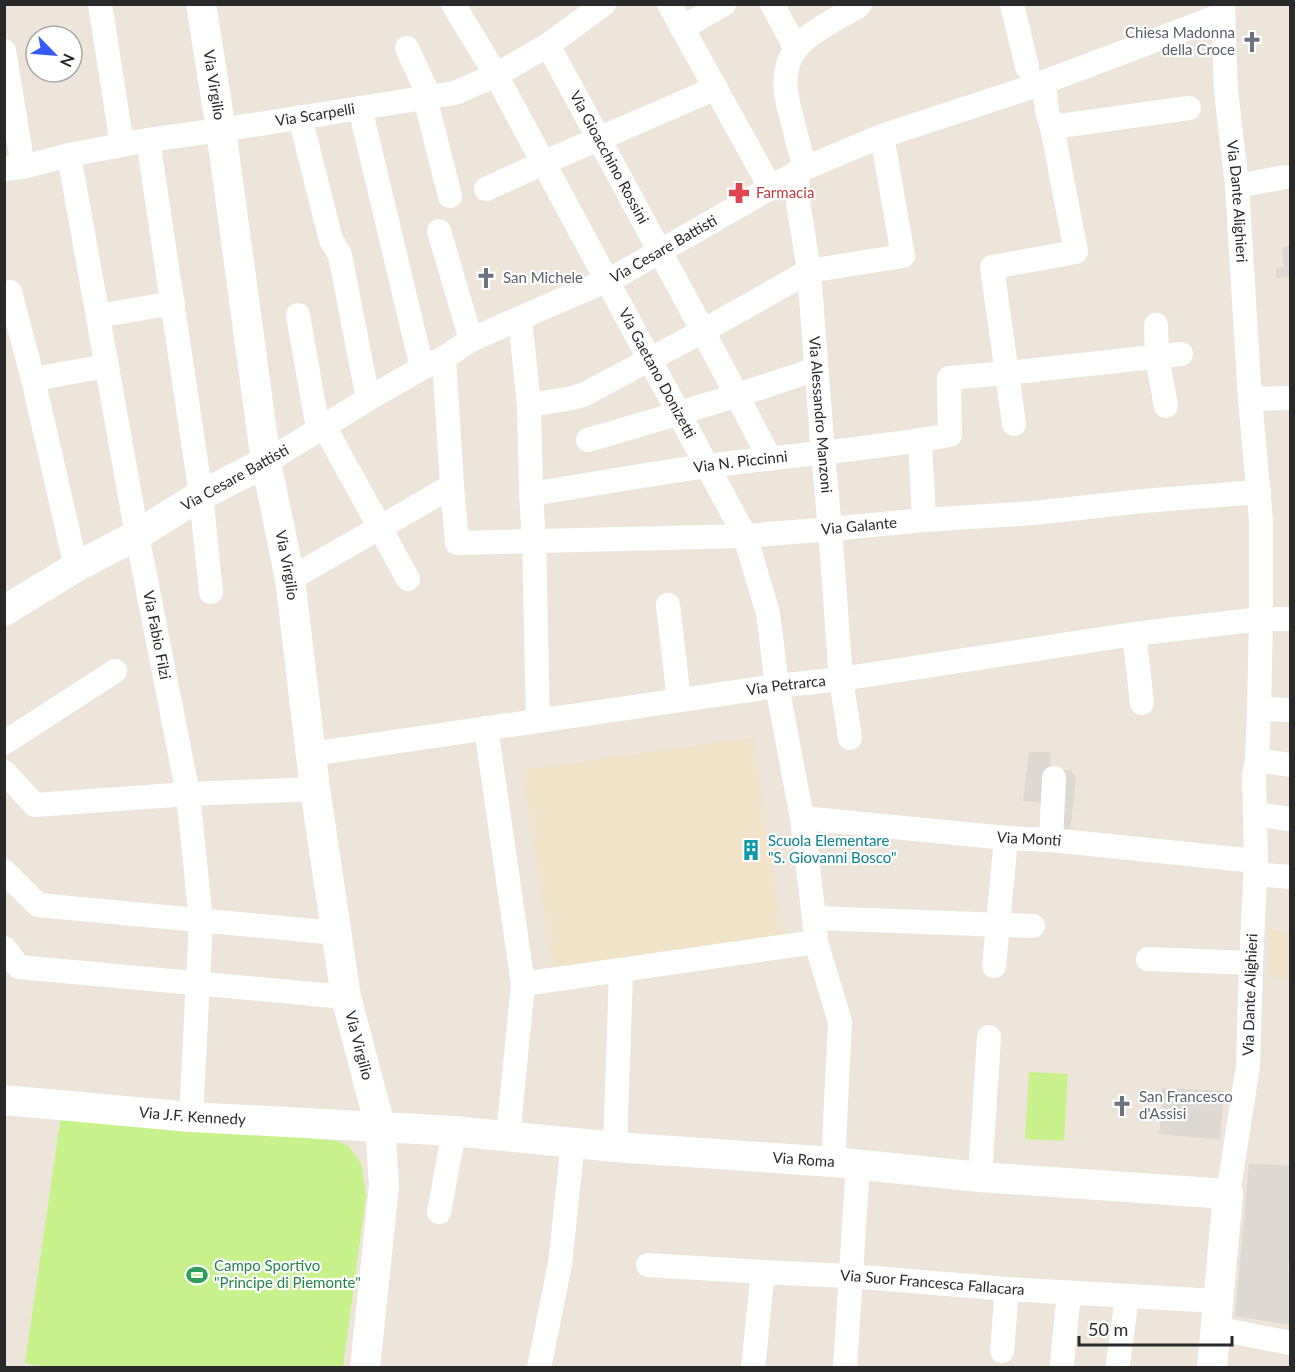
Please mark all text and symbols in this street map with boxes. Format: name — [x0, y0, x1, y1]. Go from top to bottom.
place label: Chiesa Madonna della Croce — [1125, 23, 1235, 58]
north arrow — [24, 24, 84, 84]
church icon: Chiesa Madonna della Croce — [1240, 30, 1264, 54]
street label: Via Virgilio — [200, 49, 229, 121]
text: N — [57, 51, 79, 70]
street label: Via Gioacchino Rossini — [567, 87, 653, 227]
street label: Via Scarpelli — [274, 99, 356, 129]
street label: Via Dante Alighieri — [1224, 139, 1252, 263]
pharmacy icon: Farmacia — [727, 181, 751, 205]
place label: Farmacia — [756, 183, 814, 201]
street label: Via Cesare Battisti — [607, 211, 720, 286]
church icon: San Michele — [474, 266, 498, 290]
place label: San Michele — [503, 268, 583, 286]
street label: Via Gaetano Donizetti — [616, 305, 700, 441]
street label: Via Alessandro Manzoni — [806, 335, 837, 494]
street label: Via Cesare Battisti — [178, 440, 292, 514]
street label: Via N. Piccinni — [692, 447, 788, 476]
street label: Via Galante — [820, 513, 898, 538]
street label: Via Virgilio — [272, 529, 302, 601]
street label: Via Fabio Filzi — [140, 589, 175, 681]
street label: Via Petrarca — [745, 671, 826, 698]
street label: Via Monti — [996, 827, 1062, 849]
place label: Scuola Elementare "S. Giovanni Bosco" — [768, 831, 896, 866]
building icon: Scuola Elementare "S. Giovanni Bosco" — [739, 838, 763, 862]
street label: Via Dante Alighieri — [1238, 933, 1260, 1056]
street label: Via Virgilio — [342, 1009, 377, 1082]
place label: San Francesco d'Assisi — [1139, 1087, 1233, 1122]
church icon: San Francesco d'Assisi — [1110, 1094, 1134, 1118]
street label: Via J.F. Kennedy — [138, 1102, 246, 1128]
street label: Via Roma — [772, 1148, 835, 1170]
place label: Campo Sportivo "Principe di Piemonte" — [214, 1256, 361, 1291]
sports icon: Campo Sportivo "Principe di Piemonte" — [185, 1263, 209, 1287]
street label: Via Suor Francesca Fallacara — [840, 1266, 1025, 1298]
scale bar — [1079, 1309, 1232, 1347]
text: 50 m — [1088, 1318, 1128, 1340]

